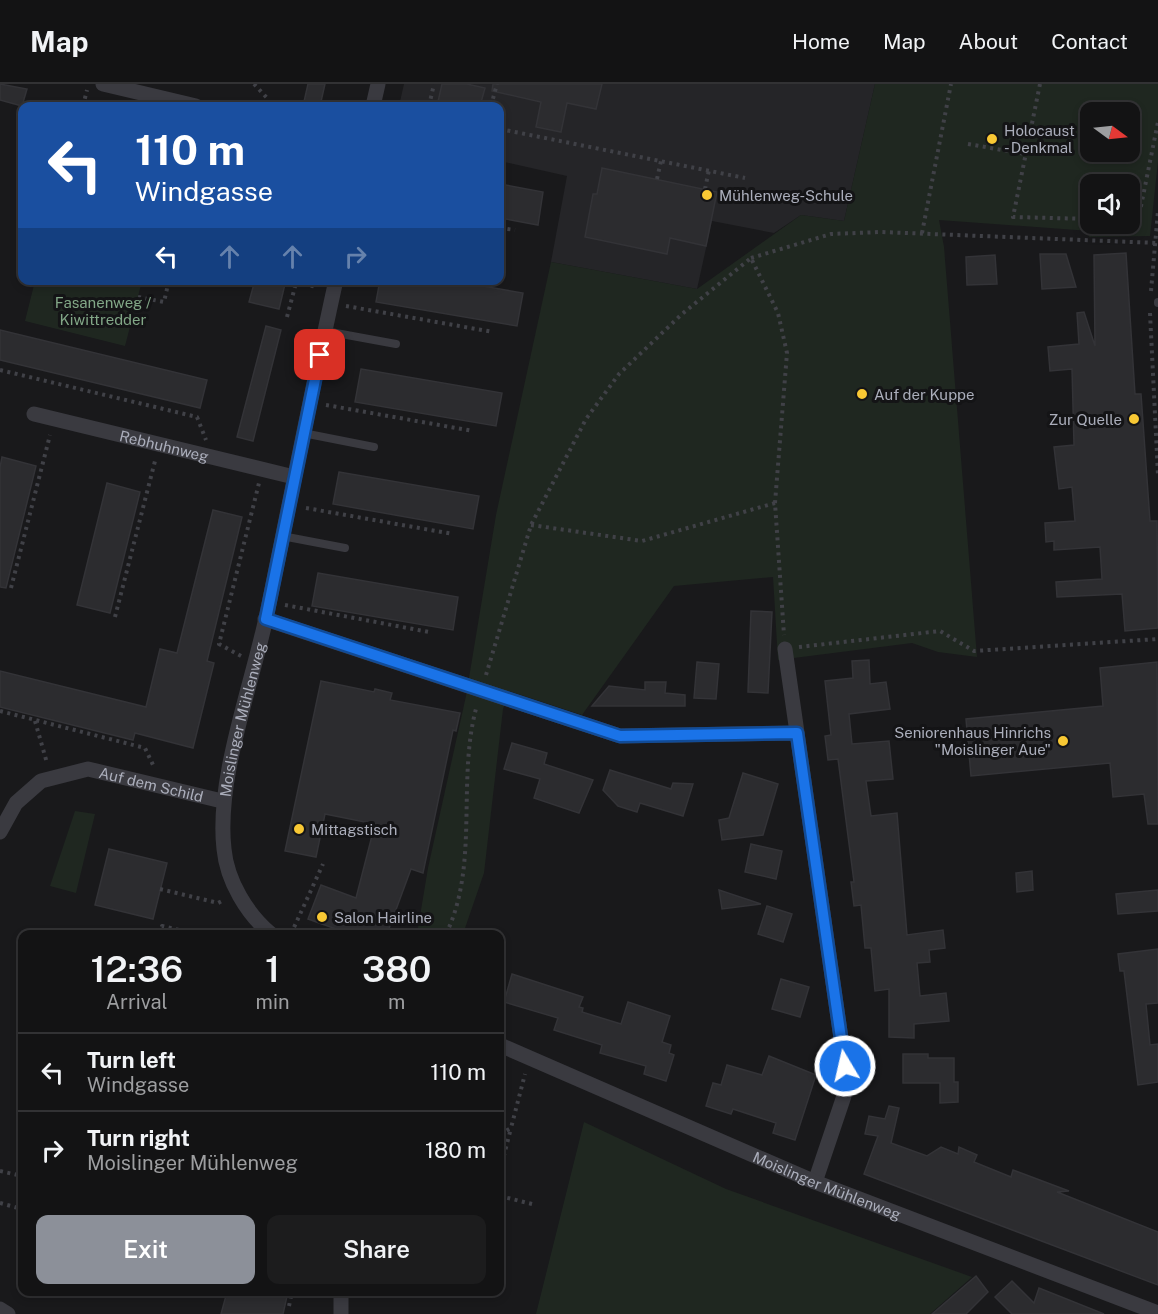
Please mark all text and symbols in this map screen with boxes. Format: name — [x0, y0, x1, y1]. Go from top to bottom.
text: Map — [30, 25, 89, 58]
text: Home — [792, 29, 850, 54]
text: Map — [883, 29, 926, 54]
text: About — [959, 29, 1018, 54]
text: Contact — [1051, 29, 1128, 54]
north arrow — [1080, 102, 1140, 162]
map controls — [1080, 102, 1140, 234]
place label: Holocaust - Denkmal — [1004, 122, 1075, 156]
text: 110 m — [135, 125, 245, 174]
icon: left — [36, 126, 114, 204]
marker: Holocaust - Denkmal — [985, 132, 999, 146]
button: sound — [1080, 174, 1140, 234]
text: Windgasse — [135, 175, 273, 207]
place label: Mühlenweg-Schule — [719, 187, 853, 204]
marker: Mühlenweg-Schule — [700, 188, 714, 202]
icon: left — [150, 240, 183, 273]
icon: ahead — [213, 240, 246, 273]
icon: ahead — [276, 240, 309, 273]
icon: right — [339, 240, 372, 273]
park label: Fasanenweg / Kiwittredder — [55, 294, 152, 328]
pin — [294, 329, 345, 380]
icon: arrive — [303, 338, 336, 371]
place label: Auf der Kuppe — [874, 386, 975, 403]
marker: Auf der Kuppe — [855, 387, 869, 401]
place label: Zur Quelle — [1049, 411, 1122, 428]
marker: Zur Quelle — [1127, 412, 1141, 426]
street label: Rebhuhnweg — [118, 427, 211, 465]
street label: Moislinger Mühlenweg — [216, 640, 268, 798]
place label: Seniorenhaus Hinrichs "Moislinger Aue" — [894, 724, 1051, 758]
marker: Seniorenhaus Hinrichs "Moislinger Aue" — [1056, 734, 1070, 748]
street label: Auf dem Schild — [98, 763, 205, 805]
place label: Mittagstisch — [311, 821, 398, 838]
marker: Mittagstisch — [292, 822, 306, 836]
place label: Salon Hairline — [334, 909, 432, 926]
marker: Salon Hairline — [315, 910, 329, 924]
text: 12:36 — [90, 948, 183, 990]
text: 1 — [265, 948, 280, 990]
text: 380 — [362, 948, 431, 990]
text: Arrival — [106, 990, 168, 1014]
text: min — [256, 990, 290, 1014]
text: m — [388, 990, 405, 1014]
position arrow — [813, 1034, 877, 1098]
text: Turn left — [87, 1047, 176, 1073]
icon: left — [36, 1056, 69, 1089]
text: 110 m — [430, 1059, 486, 1085]
text: Windgasse — [87, 1073, 189, 1097]
text: Turn right — [87, 1125, 190, 1151]
icon: right — [36, 1134, 69, 1167]
text: 180 m — [425, 1137, 486, 1163]
street label: Moislinger Mühlenweg — [751, 1148, 904, 1223]
text: Moislinger Mühlenweg — [87, 1151, 298, 1175]
button: Exit — [36, 1215, 255, 1284]
button: Share — [267, 1215, 486, 1284]

